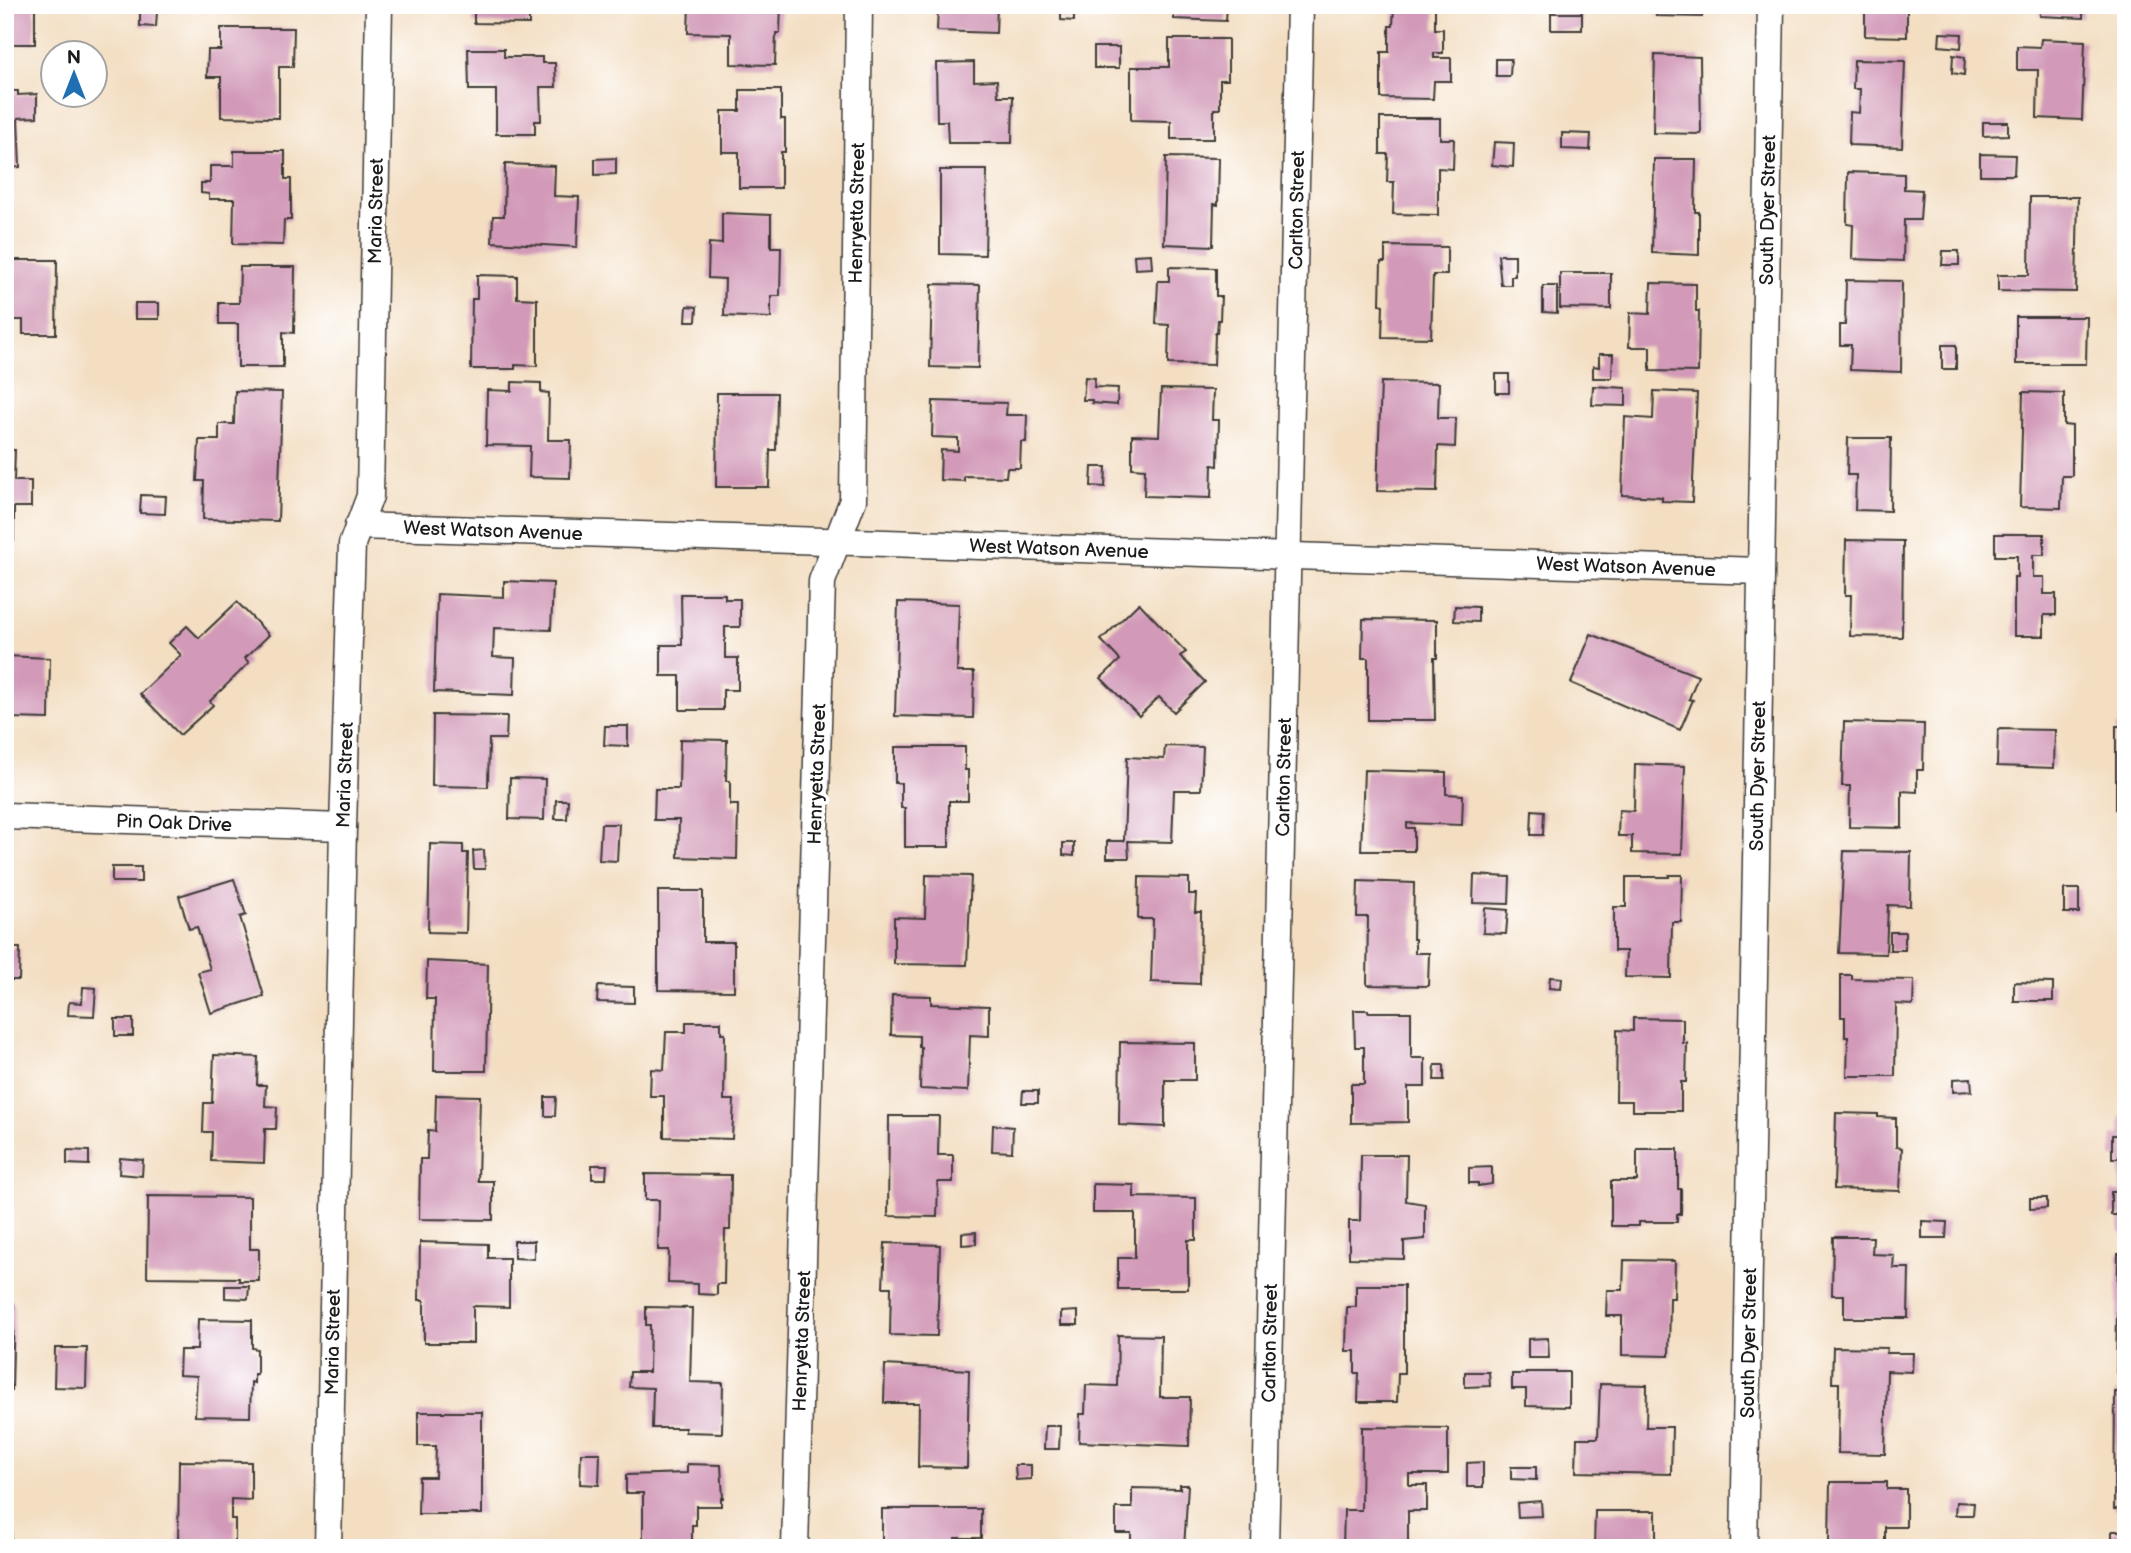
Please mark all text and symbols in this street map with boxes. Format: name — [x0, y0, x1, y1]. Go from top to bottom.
north arrow — [38, 38, 108, 108]
text: N — [67, 47, 81, 70]
street label: South Dyer Street — [1756, 134, 1781, 285]
street label: Henryetta Street — [845, 142, 870, 284]
street label: Carlton Street — [1285, 150, 1310, 270]
street label: Maria Street — [364, 158, 389, 264]
street label: West Watson Avenue — [403, 517, 583, 546]
street label: West Watson Avenue — [969, 535, 1149, 564]
street label: West Watson Avenue — [1536, 553, 1716, 582]
street label: South Dyer Street — [1746, 700, 1771, 851]
street label: Henryetta Street — [804, 703, 831, 845]
street label: Carlton Street — [1272, 717, 1297, 837]
street label: Maria Street — [332, 721, 359, 828]
street label: Pin Oak Drive — [115, 810, 232, 837]
street label: South Dyer Street — [1737, 1267, 1762, 1418]
street label: Henryetta Street — [789, 1270, 816, 1412]
street label: Carlton Street — [1258, 1283, 1283, 1403]
street label: Maria Street — [321, 1289, 346, 1395]

